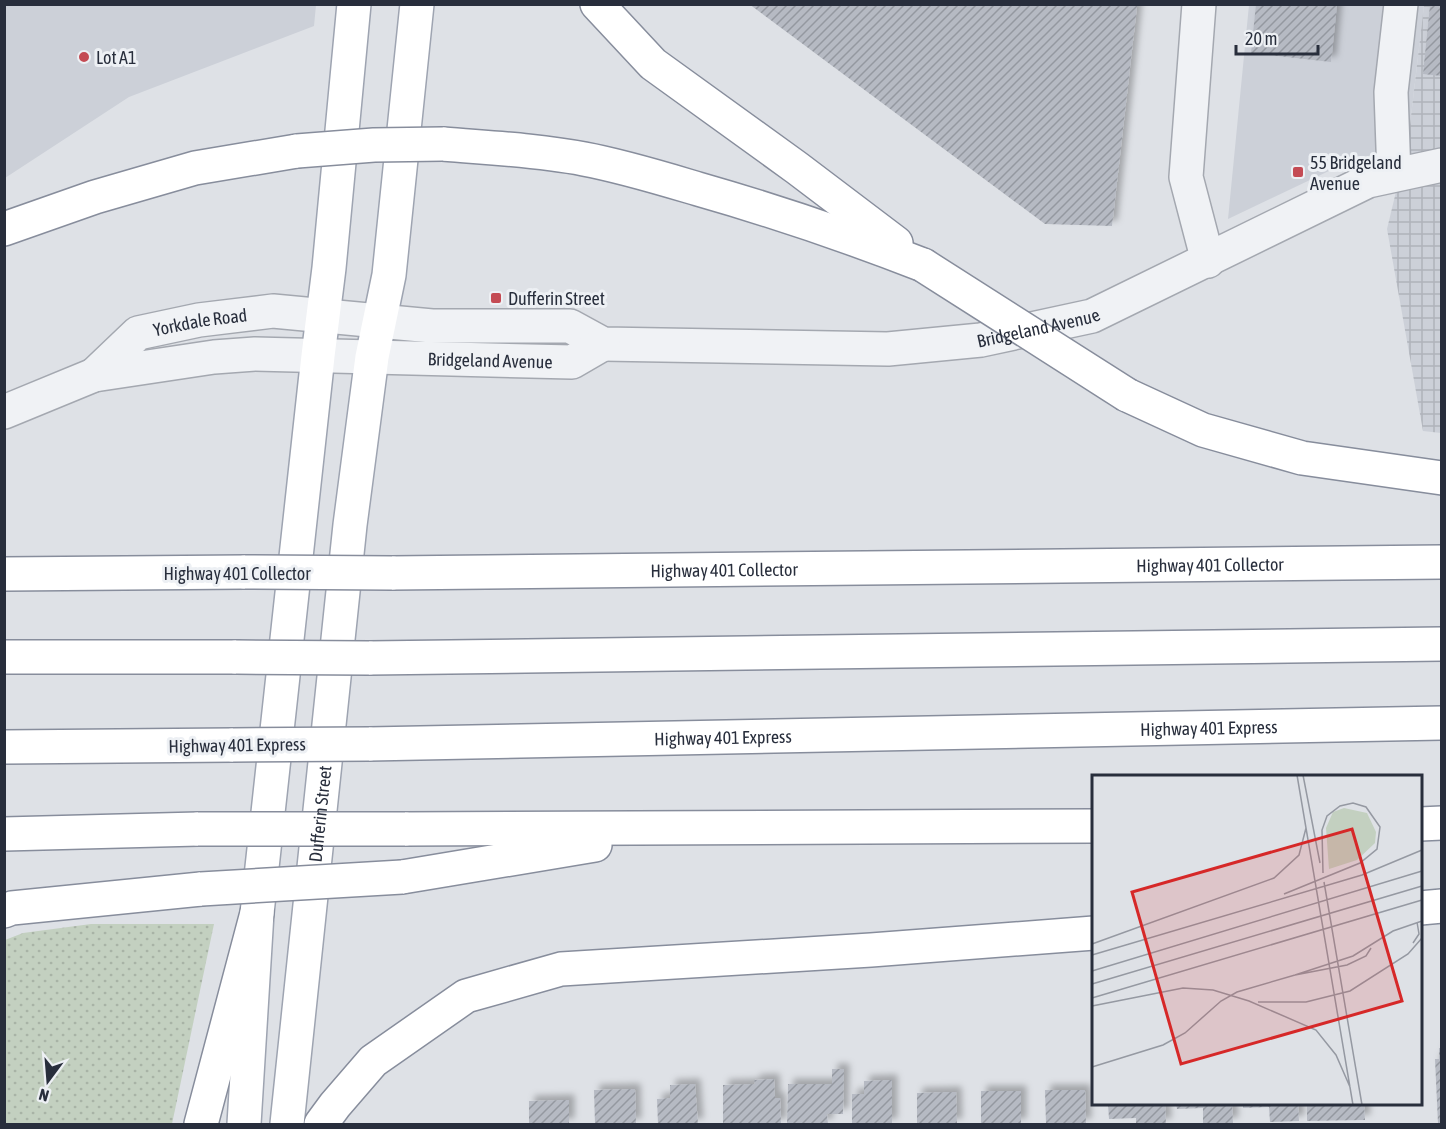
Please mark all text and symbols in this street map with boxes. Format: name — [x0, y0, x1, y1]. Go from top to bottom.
scale bar — [1236, 18, 1318, 56]
text: 20 m — [1245, 28, 1277, 49]
place label: Lot A1 — [96, 47, 136, 68]
marker: Lot A1 — [77, 50, 91, 64]
place label: 55 Bridgeland Avenue — [1310, 152, 1402, 194]
marker: 55 Bridgeland Avenue — [1291, 165, 1305, 179]
place label: Dufferin Street — [508, 288, 605, 309]
marker: Dufferin Street — [489, 291, 503, 305]
street label: Bridgeland Avenue — [975, 303, 1103, 351]
street label: Yorkdale Road — [151, 304, 248, 340]
street label: Bridgeland Avenue — [427, 348, 553, 372]
street label: Highway 401 Collector — [1136, 553, 1284, 576]
street label: Highway 401 Collector — [650, 558, 798, 581]
street label: Highway 401 Collector — [163, 563, 311, 584]
street label: Highway 401 Express — [1140, 716, 1278, 739]
street label: Highway 401 Express — [654, 725, 792, 749]
street label: Highway 401 Express — [168, 733, 306, 757]
street label: Dufferin Street — [304, 764, 335, 863]
inset map — [1092, 775, 1422, 1105]
north arrow — [18, 1051, 78, 1111]
text: N — [37, 1085, 51, 1105]

